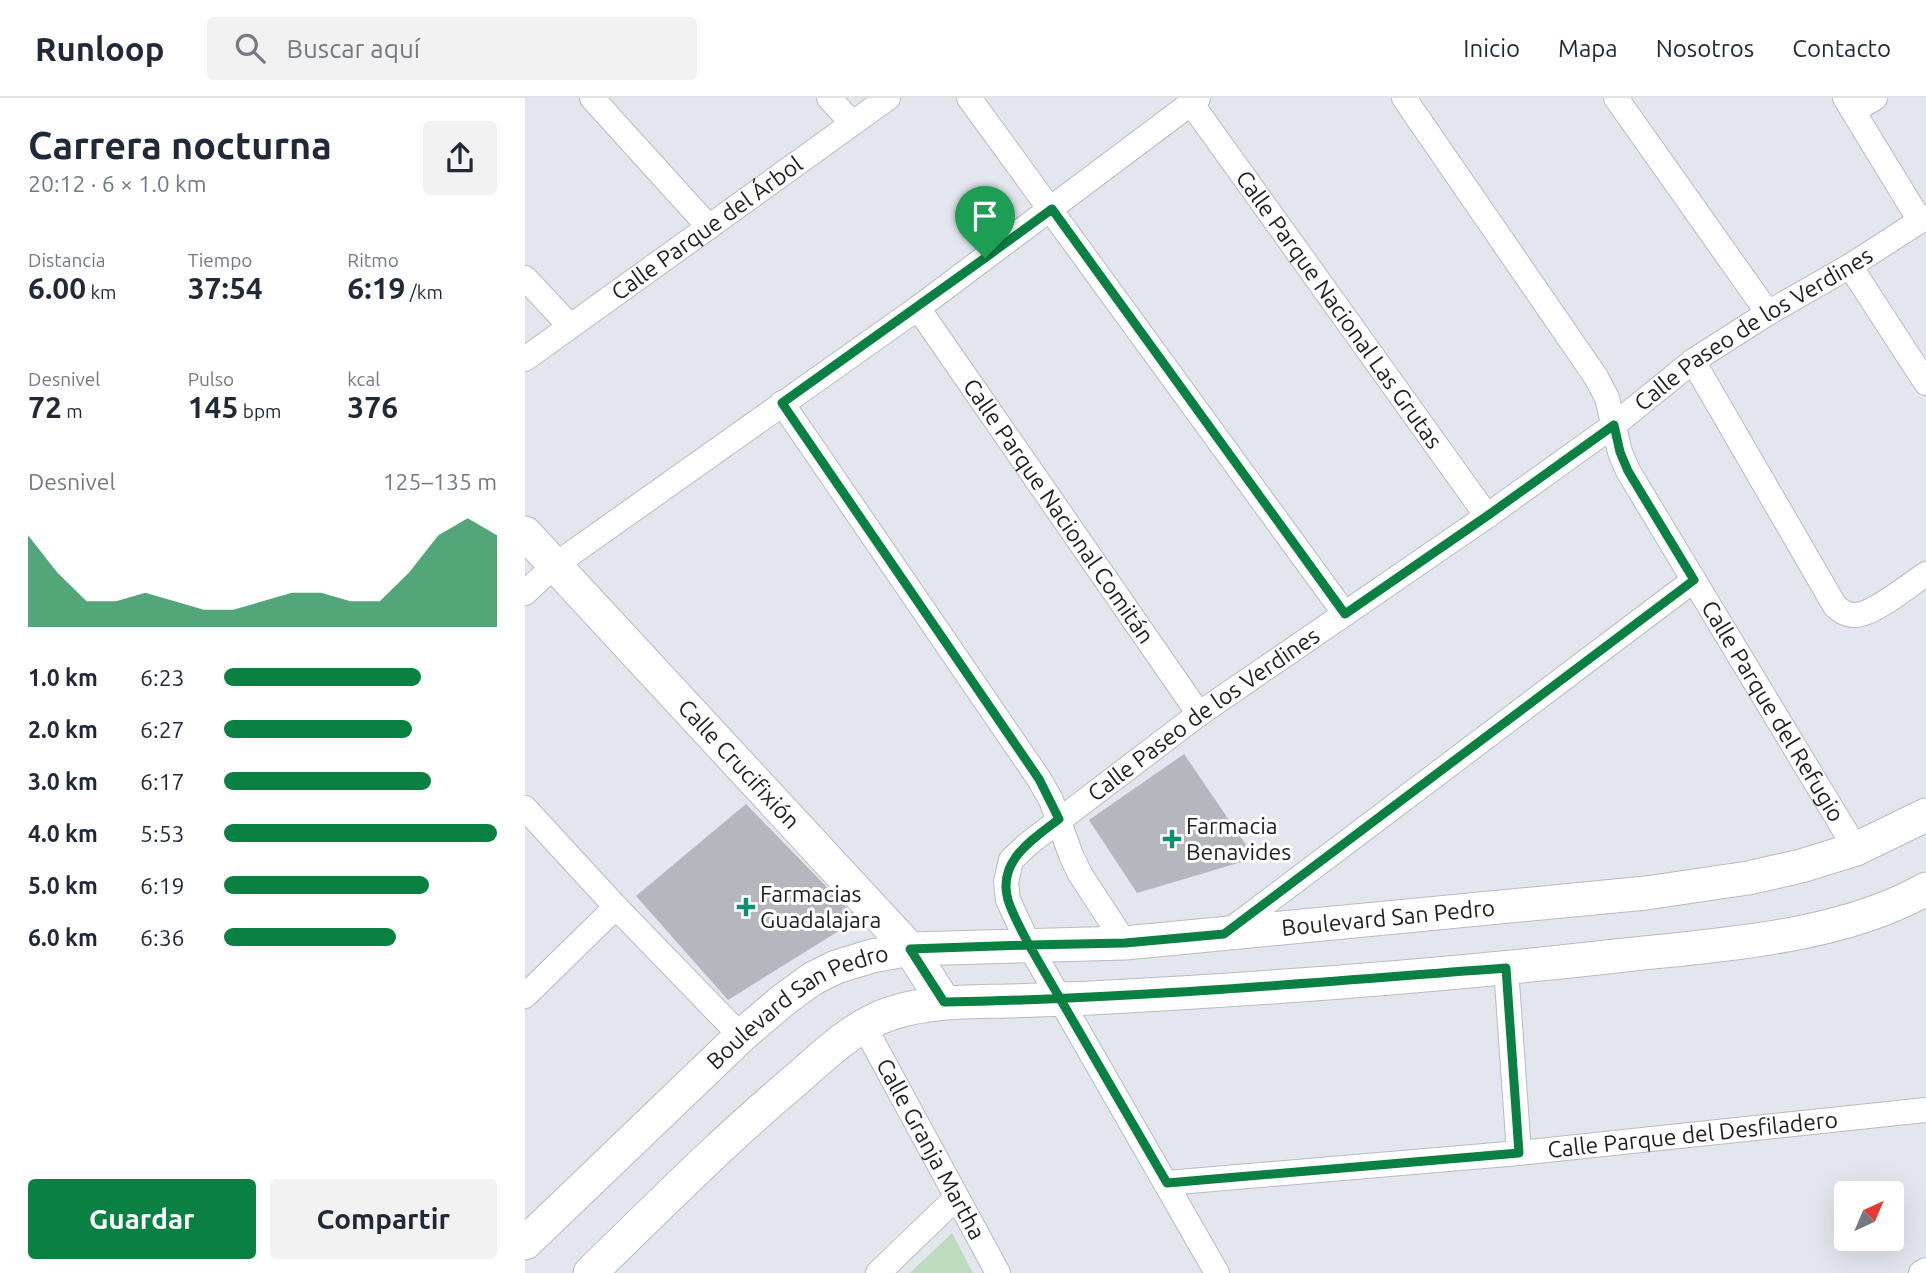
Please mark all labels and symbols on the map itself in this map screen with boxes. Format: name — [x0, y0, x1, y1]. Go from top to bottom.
street label: Calle Parque del Árbol — [606, 151, 807, 305]
street label: Calle Parque Nacional Las Grutas — [1231, 165, 1447, 453]
pin — [955, 186, 1015, 258]
street label: Calle Paseo de los Verdines — [1629, 242, 1877, 415]
street label: Calle Parque Nacional Comitán — [959, 374, 1159, 648]
street label: Calle Parque del Refugio — [1697, 596, 1849, 826]
street label: Calle Paseo de los Verdines — [1083, 622, 1324, 806]
street label: Calle Crucifixión — [674, 694, 805, 833]
place label: Farmacia Benavides — [1186, 813, 1291, 864]
marker: Farmacia Benavides — [1164, 831, 1180, 847]
place label: Farmacias Guadalajara — [760, 881, 881, 932]
street label: Boulevard San Pedro — [1280, 895, 1496, 940]
marker: Farmacias Guadalajara — [738, 899, 754, 915]
street label: Boulevard San Pedro — [701, 940, 890, 1074]
street label: Calle Granja Martha — [872, 1054, 990, 1244]
street label: Calle Parque del Desfiladero — [1546, 1106, 1839, 1162]
north arrow — [1834, 1181, 1904, 1251]

